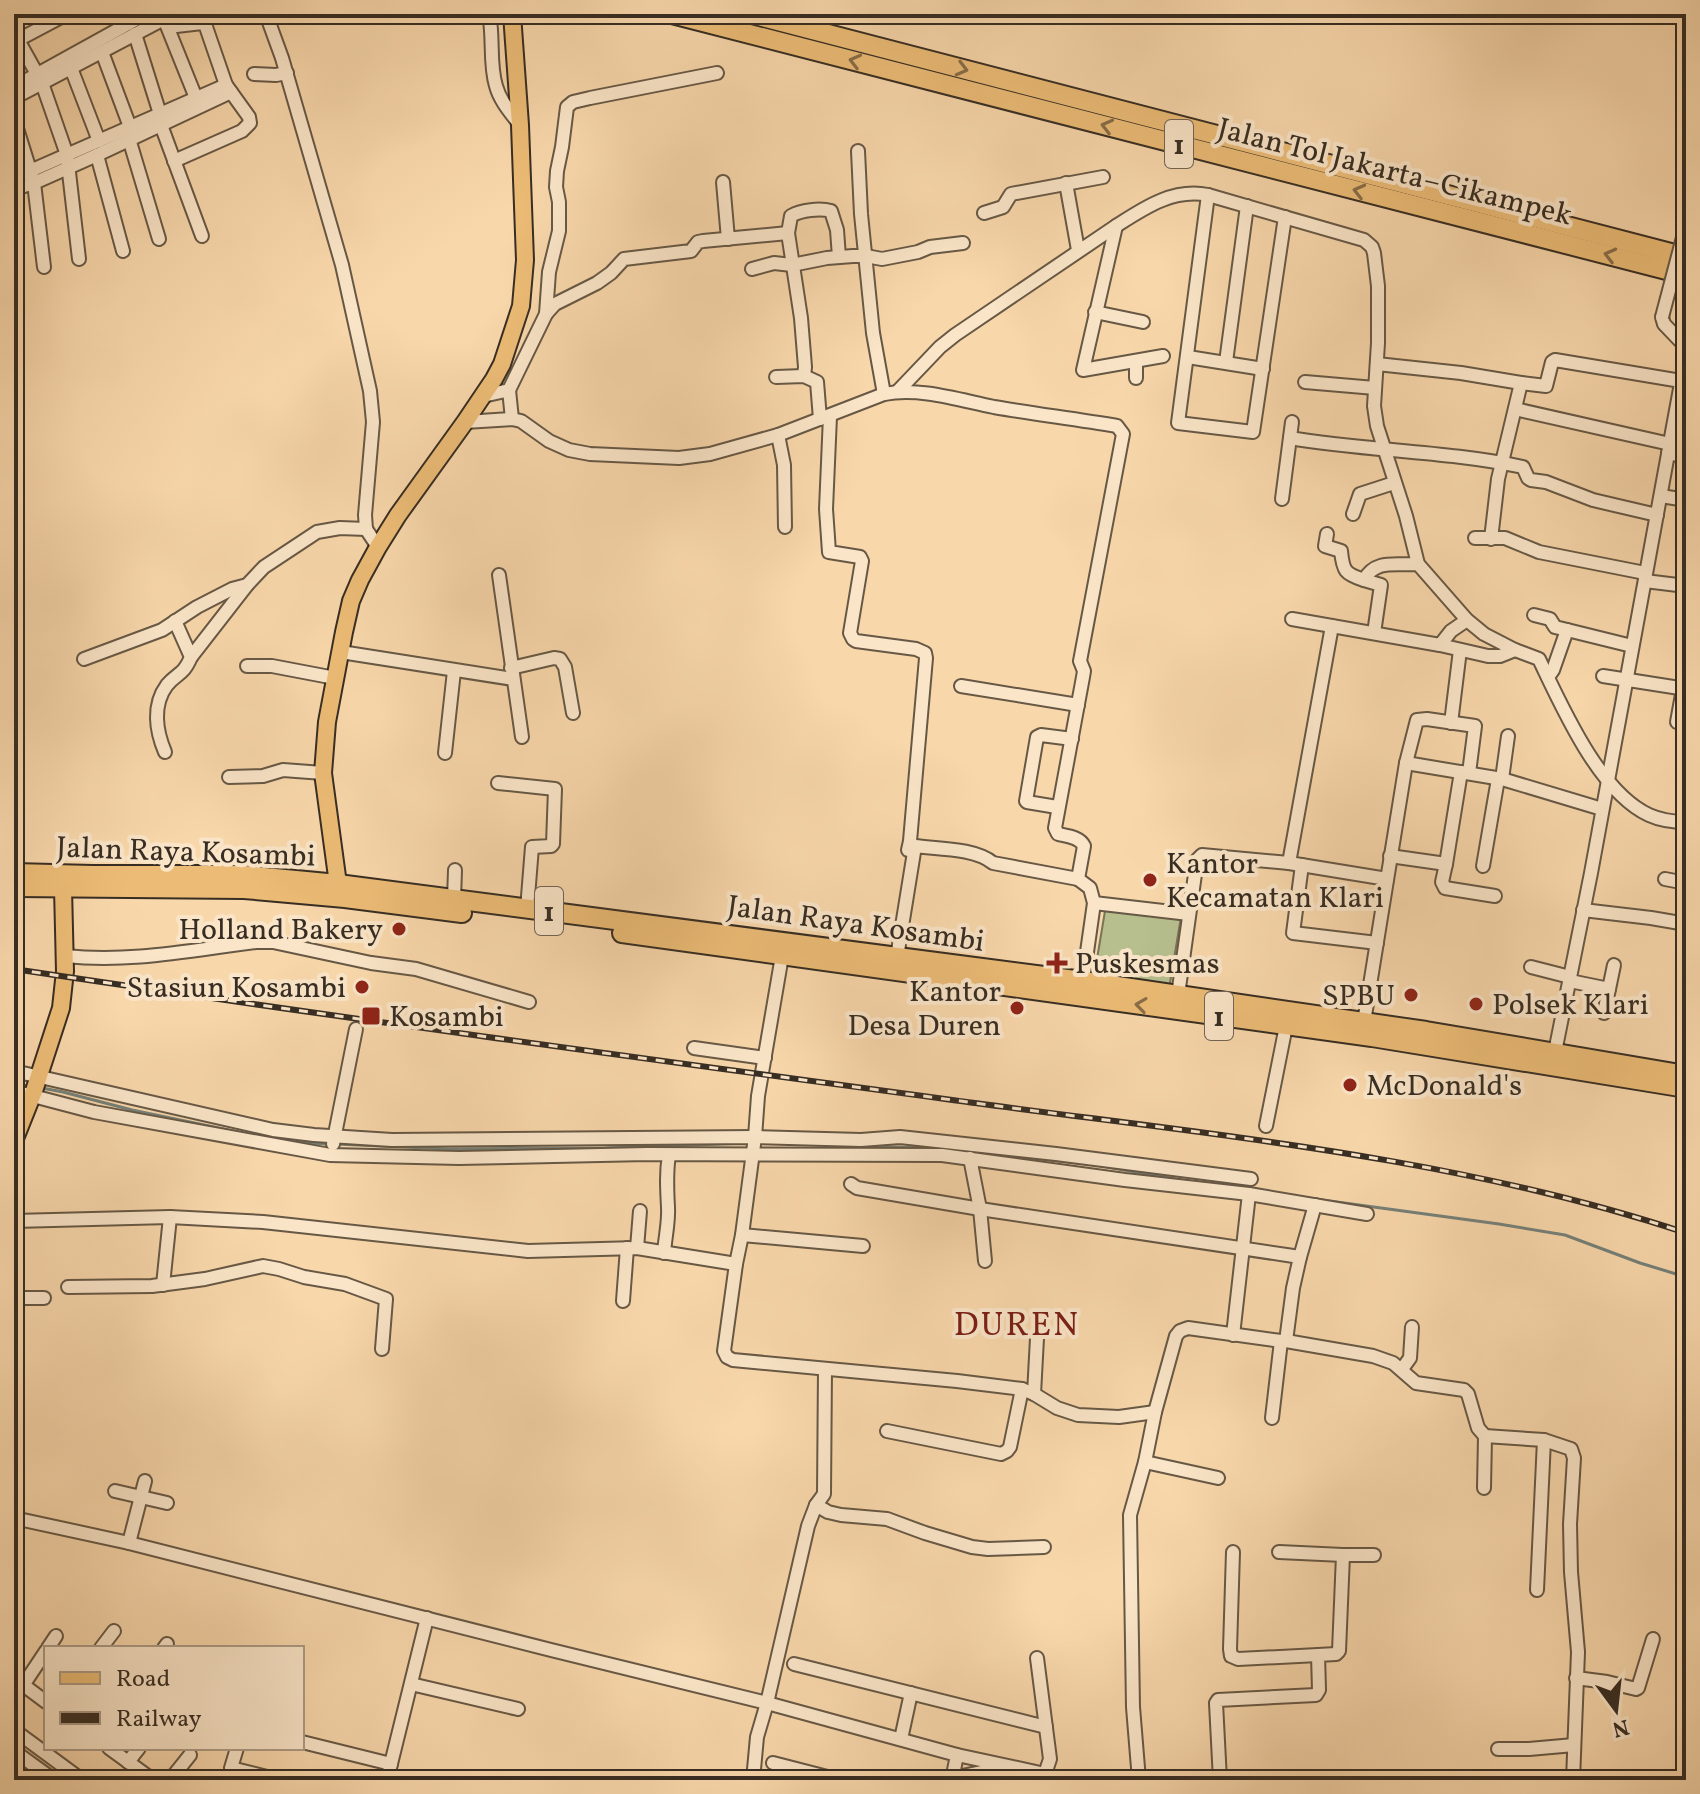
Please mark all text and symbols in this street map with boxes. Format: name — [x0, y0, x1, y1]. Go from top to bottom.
one-way arrow — [849, 54, 862, 71]
one-way arrow — [954, 59, 968, 76]
street label: Jalan Tol Jakarta–Cikampek — [1213, 109, 1576, 237]
one-way arrow — [1100, 118, 1114, 135]
road number: 1 — [1165, 120, 1193, 168]
one-way arrow — [1352, 183, 1366, 200]
one-way arrow — [1604, 248, 1618, 265]
street label: Jalan Raya Kosambi — [56, 827, 316, 879]
place label: Kantor Kecamatan Klari — [1166, 844, 1384, 920]
marker: Kantor Kecamatan Klari — [1141, 871, 1159, 889]
street label: Jalan Raya Kosambi — [724, 886, 987, 964]
road number: 1 — [535, 887, 563, 935]
place label: Holland Bakery — [178, 910, 383, 952]
marker: Holland Bakery — [390, 920, 408, 938]
place label: Puskesmas — [1075, 944, 1219, 986]
marker: Puskesmas — [1046, 952, 1068, 974]
place label: Stasiun Kosambi — [126, 968, 346, 1010]
place label: Kantor Desa Duren — [848, 972, 1001, 1048]
place label: SPBU — [1322, 976, 1395, 1018]
marker: Stasiun Kosambi — [353, 978, 371, 996]
place label: Polsek Klari — [1492, 985, 1649, 1027]
marker: SPBU — [1402, 986, 1420, 1004]
road number: 1 — [1205, 992, 1233, 1040]
marker: Polsek Klari — [1467, 995, 1485, 1013]
place label: Kosambi — [389, 997, 504, 1039]
one-way arrow — [1135, 997, 1148, 1014]
marker: Kantor Desa Duren — [1008, 999, 1026, 1017]
marker: Kosambi — [360, 1005, 382, 1027]
place label: McDonald's — [1366, 1066, 1522, 1108]
marker: McDonald's — [1341, 1076, 1359, 1094]
district label: DUREN — [954, 1303, 1080, 1350]
legend — [44, 1646, 304, 1750]
text: Road — [116, 1663, 170, 1697]
north arrow — [1576, 1670, 1656, 1750]
text: Railway — [116, 1703, 202, 1737]
text: N — [1609, 1710, 1632, 1744]

